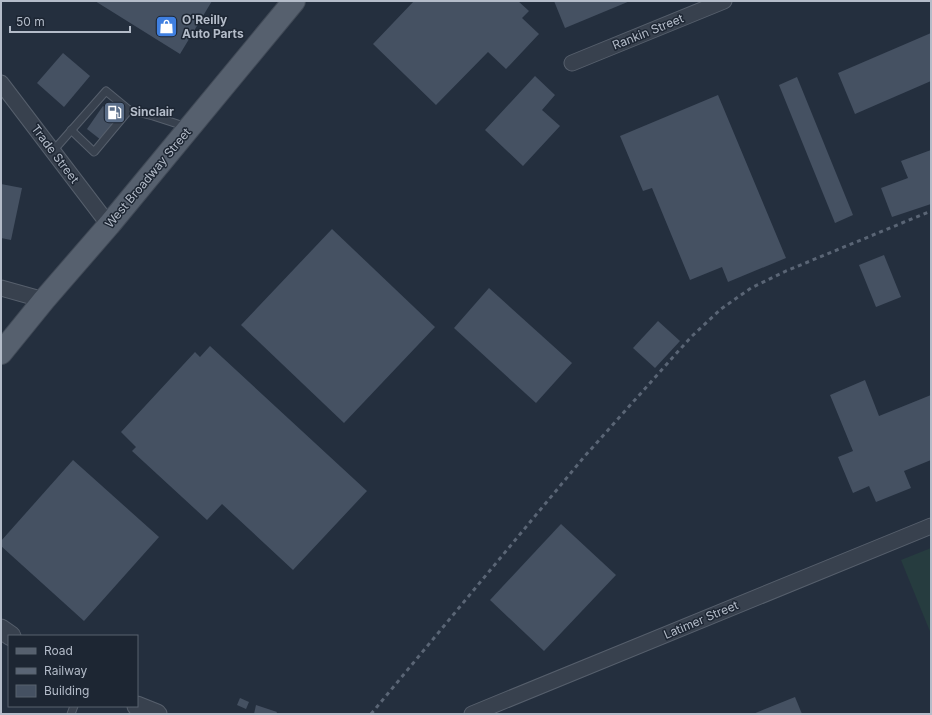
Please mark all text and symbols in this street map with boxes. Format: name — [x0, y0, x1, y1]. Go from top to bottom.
scale bar — [10, 8, 130, 34]
street label: Rankin Street — [610, 10, 686, 53]
place label: O'Reilly Auto Parts — [182, 12, 244, 41]
text: 50 m — [16, 14, 45, 29]
shop icon: O'Reilly Auto Parts — [154, 14, 180, 40]
fuel station icon: Sinclair — [101, 99, 127, 125]
place label: Sinclair — [130, 104, 174, 119]
street label: Trade Street — [28, 121, 82, 186]
street label: West Broadway Street — [101, 125, 194, 231]
street label: Latimer Street — [661, 597, 740, 642]
legend — [8, 635, 138, 707]
text: Road — [44, 643, 73, 658]
text: Railway — [44, 663, 88, 678]
text: Building — [44, 683, 89, 698]

